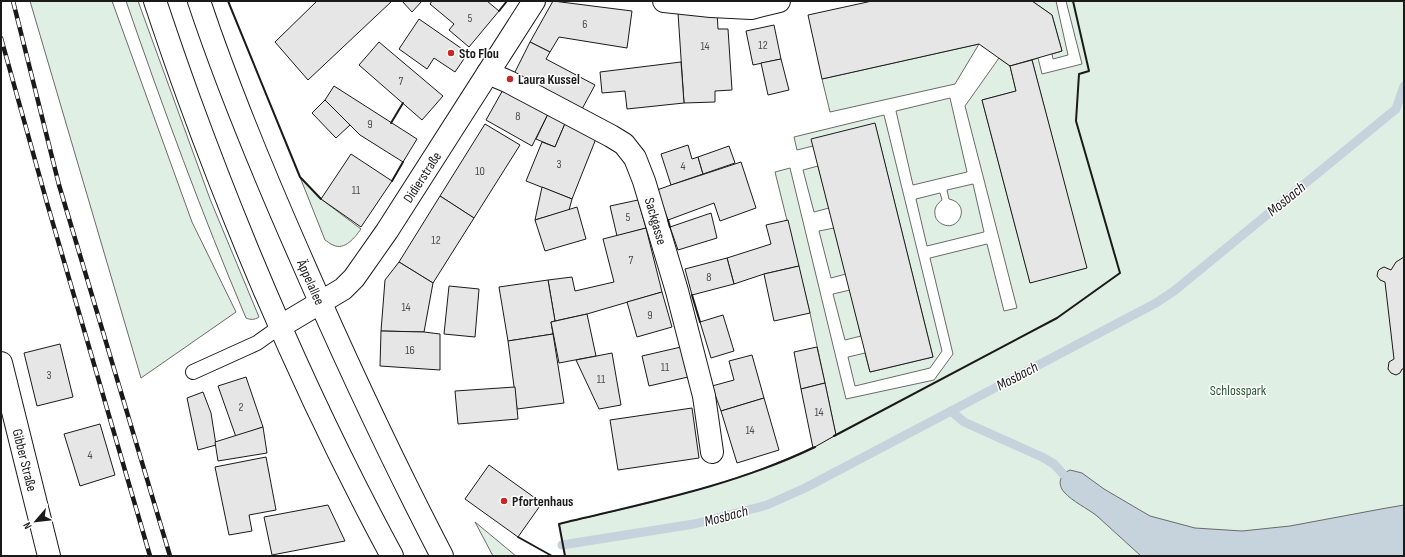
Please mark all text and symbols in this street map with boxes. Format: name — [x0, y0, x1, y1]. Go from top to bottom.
house number: 5 — [468, 11, 473, 26]
house number: 6 — [582, 17, 588, 32]
house number: 12 — [758, 38, 768, 53]
house number: 14 — [700, 39, 710, 54]
place label: Sto Flou — [459, 45, 499, 62]
marker: Sto Flou — [446, 48, 456, 58]
place label: Laura Kussel — [518, 71, 580, 88]
house number: 7 — [399, 74, 404, 89]
marker: Laura Kussel — [505, 74, 515, 84]
house number: 8 — [515, 109, 521, 124]
house number: 9 — [367, 117, 373, 132]
street label: Didierstraße — [400, 149, 445, 206]
house number: 3 — [556, 157, 562, 172]
house number: 4 — [680, 159, 686, 174]
house number: 10 — [475, 164, 485, 179]
water label: Mosbach — [1263, 178, 1310, 221]
house number: 11 — [352, 183, 361, 198]
street label: Sackgasse — [641, 196, 670, 247]
house number: 5 — [626, 210, 631, 225]
house number: 12 — [431, 233, 441, 248]
house number: 7 — [629, 253, 634, 268]
street label: Äppelallee — [293, 256, 328, 308]
house number: 8 — [706, 270, 712, 285]
house number: 14 — [401, 300, 411, 315]
house number: 9 — [647, 308, 653, 323]
house number: 16 — [405, 343, 415, 358]
water label: Mosbach — [993, 358, 1041, 395]
house number: 11 — [661, 360, 670, 375]
house number: 3 — [46, 368, 52, 383]
house number: 11 — [597, 372, 606, 387]
park label: Schlosspark — [1210, 382, 1267, 399]
house number: 2 — [239, 400, 244, 415]
house number: 14 — [814, 405, 824, 420]
house number: 14 — [745, 423, 755, 438]
street label: Gibber Straße — [9, 427, 41, 493]
house number: 4 — [87, 448, 93, 463]
place label: Pfortenhaus — [512, 493, 573, 510]
marker: Pfortenhaus — [499, 496, 509, 506]
north arrow — [16, 501, 56, 541]
water label: Mosbach — [702, 502, 750, 531]
text: N — [20, 520, 35, 531]

